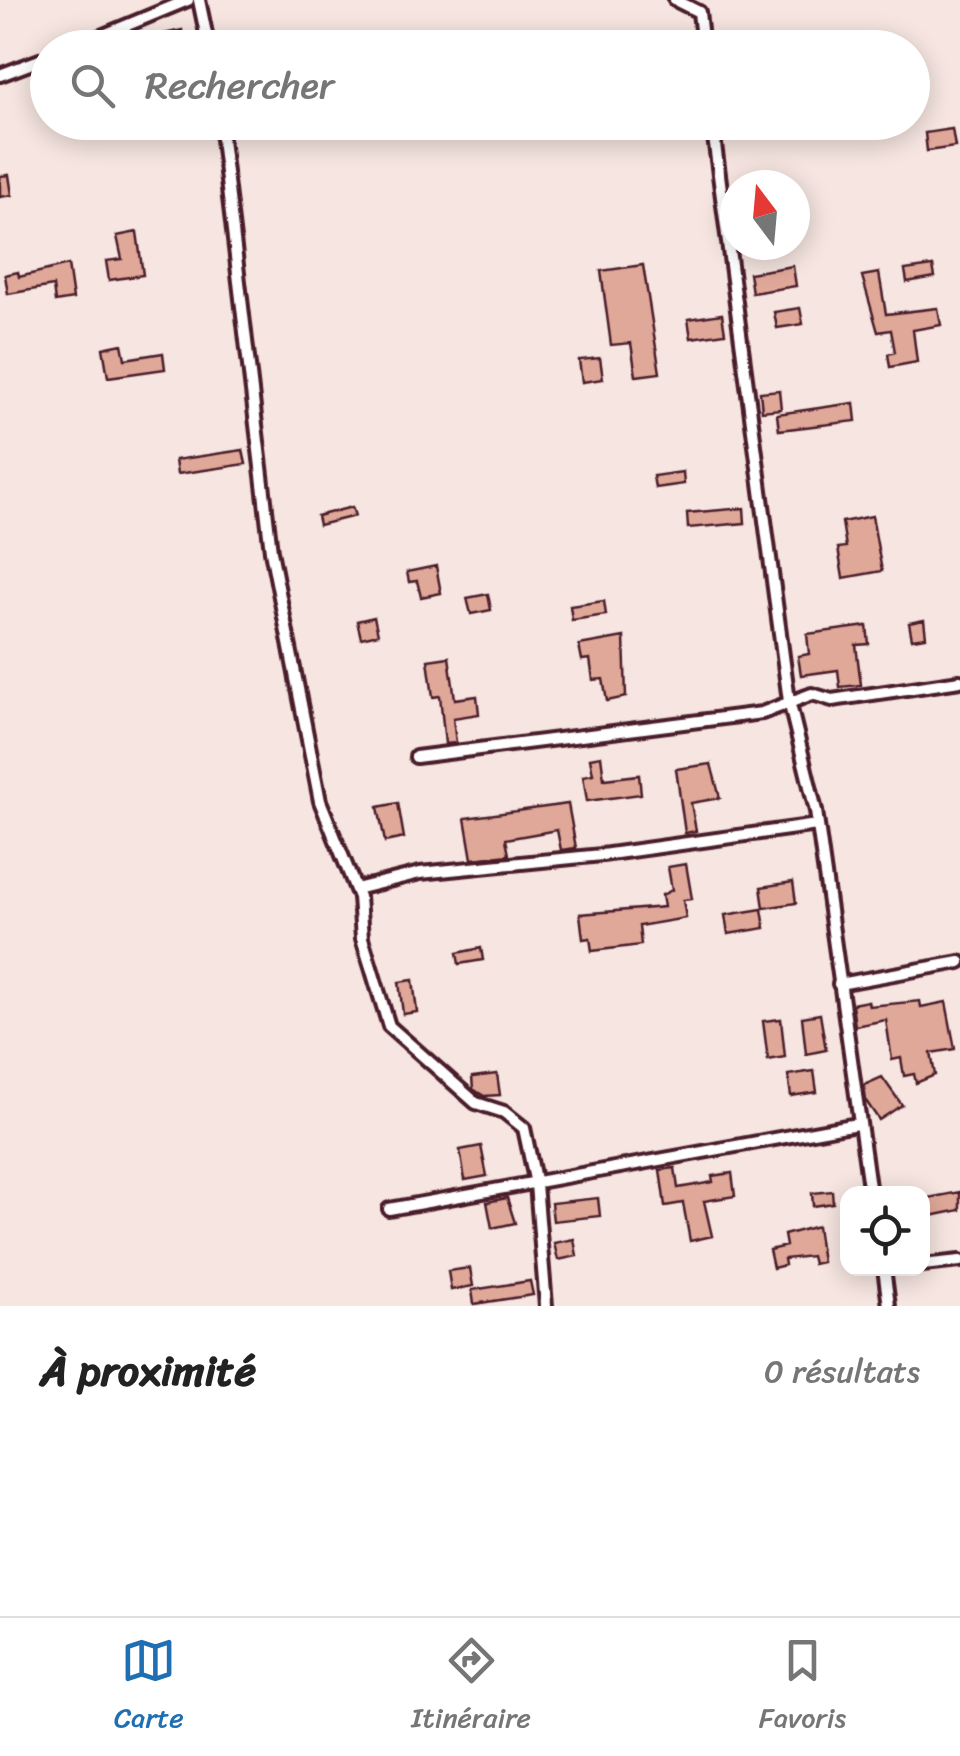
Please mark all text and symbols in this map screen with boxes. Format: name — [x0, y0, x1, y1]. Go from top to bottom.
search box — [30, 30, 930, 140]
text: Rechercher — [145, 52, 334, 119]
icon: search — [65, 58, 120, 113]
north arrow — [720, 170, 810, 260]
map controls — [840, 1186, 930, 1276]
button: locate — [840, 1186, 930, 1276]
text: À proximité — [40, 1334, 256, 1408]
text: 0 résultats — [764, 1343, 920, 1400]
tab: Carte — [114, 1633, 184, 1742]
tab: Itinéraire — [411, 1633, 531, 1742]
tab: Favoris — [759, 1633, 846, 1742]

